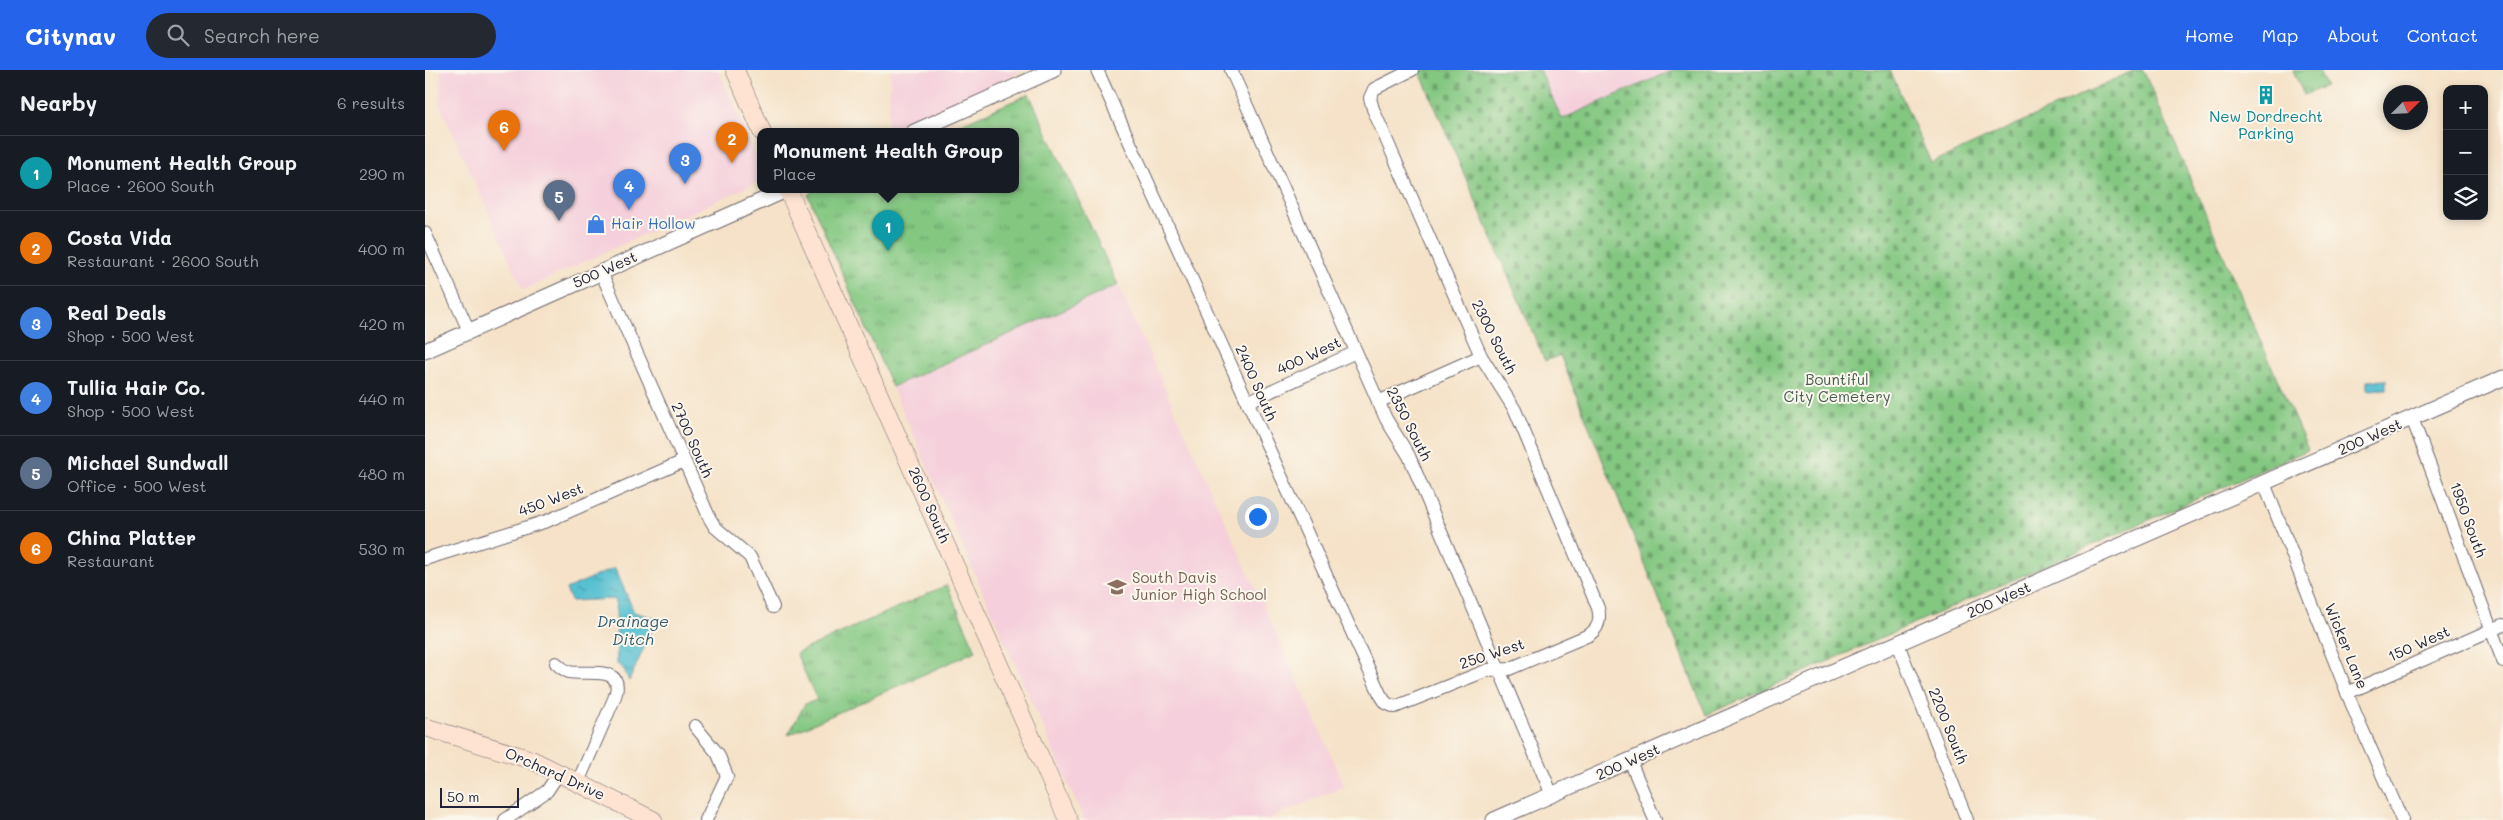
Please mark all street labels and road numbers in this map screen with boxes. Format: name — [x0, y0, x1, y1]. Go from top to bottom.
street label: 500 West — [569, 246, 640, 292]
street label: 2300 South — [1468, 296, 1522, 377]
street label: 400 West — [1273, 332, 1344, 379]
street label: 2400 South — [1231, 341, 1283, 424]
street label: 2350 South — [1383, 383, 1437, 464]
street label: 2700 South — [667, 399, 718, 480]
street label: 200 West — [2334, 413, 2405, 459]
street label: 2600 South — [904, 463, 956, 546]
street label: 450 West — [515, 478, 586, 521]
street label: 1950 South — [2446, 479, 2492, 560]
street label: 200 West — [1963, 576, 2034, 622]
street label: Wicker Lane — [2321, 600, 2373, 692]
street label: 150 West — [2384, 621, 2453, 666]
street label: 250 West — [1456, 633, 1527, 673]
street label: 2200 South — [1925, 684, 1973, 767]
street label: 200 West — [1592, 738, 1663, 784]
street label: Orchard Drive — [502, 742, 609, 804]

